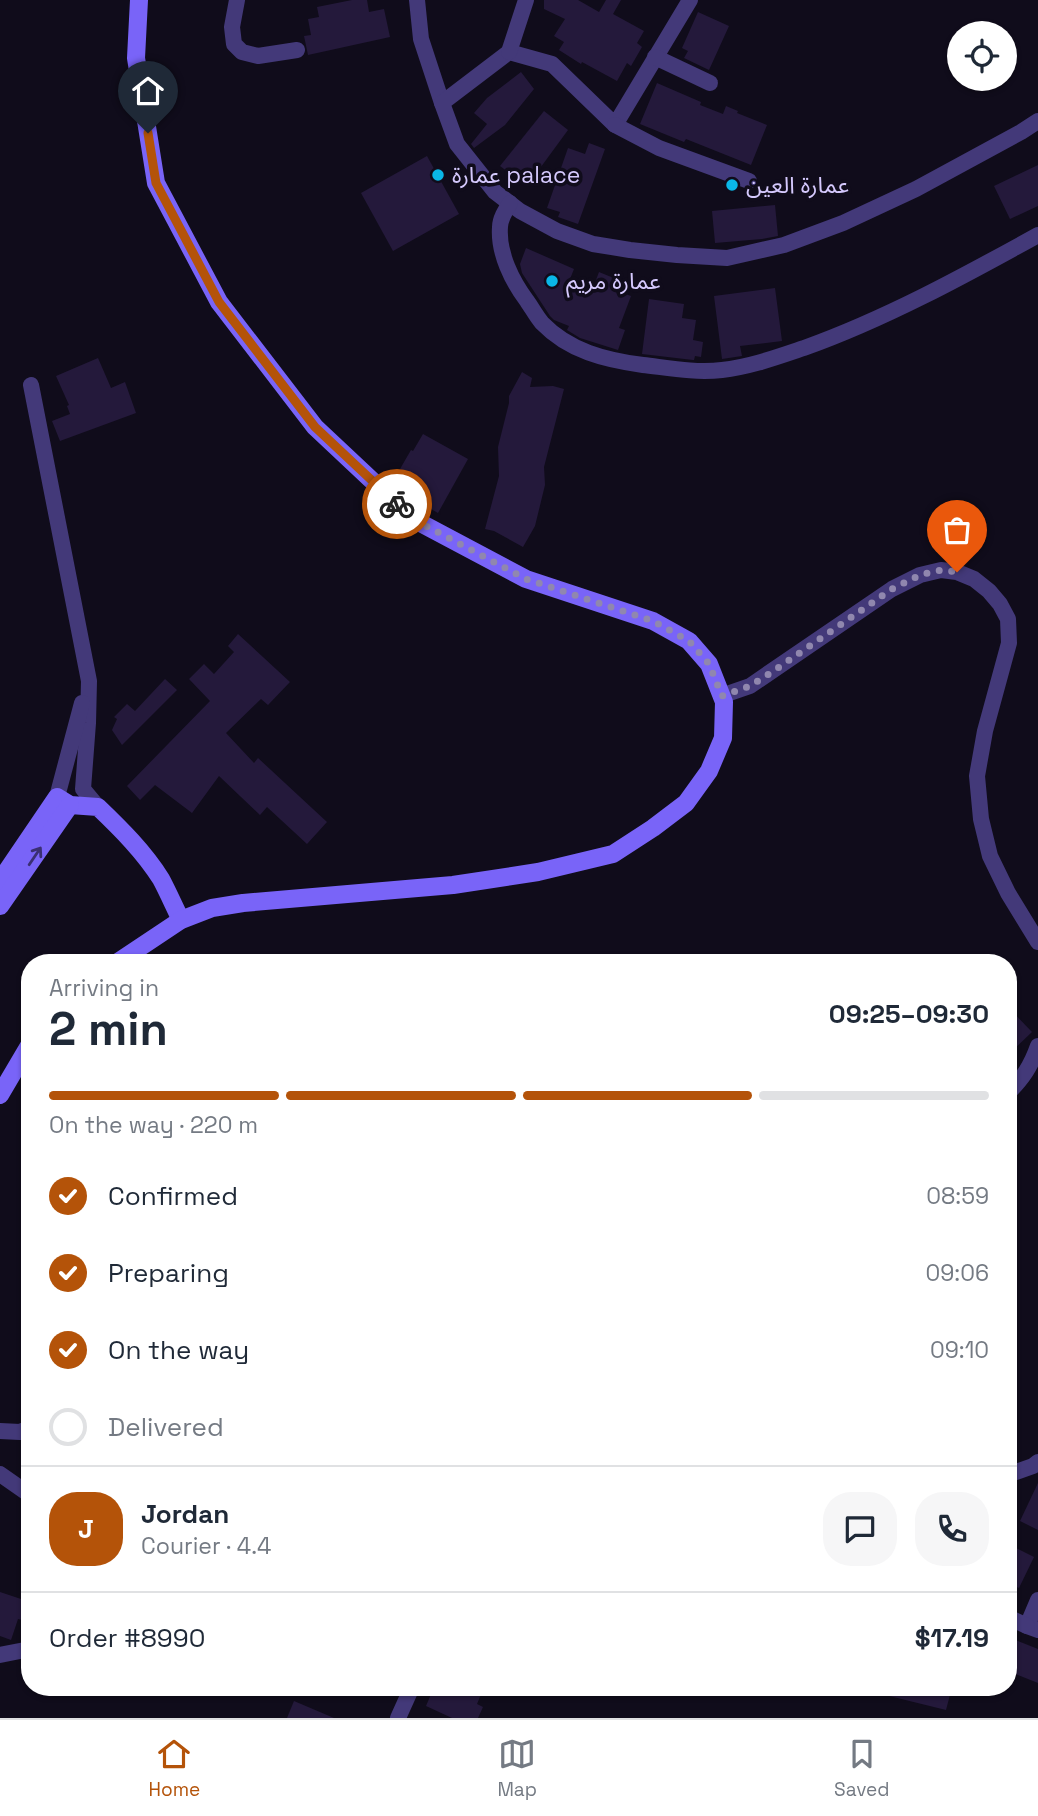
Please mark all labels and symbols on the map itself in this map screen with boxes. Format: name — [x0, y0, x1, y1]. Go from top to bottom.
pin — [118, 61, 178, 133]
place label: عمارة palace — [452, 160, 580, 190]
marker: عمارة palace — [430, 167, 446, 183]
place label: عمارة العين — [746, 170, 849, 200]
marker: عمارة العين — [724, 177, 740, 193]
place label: عمارة مريم — [566, 266, 661, 298]
marker: عمارة مريم — [544, 273, 560, 289]
courier — [362, 469, 432, 539]
pin — [927, 500, 987, 572]
one-way arrow — [28, 846, 42, 866]

